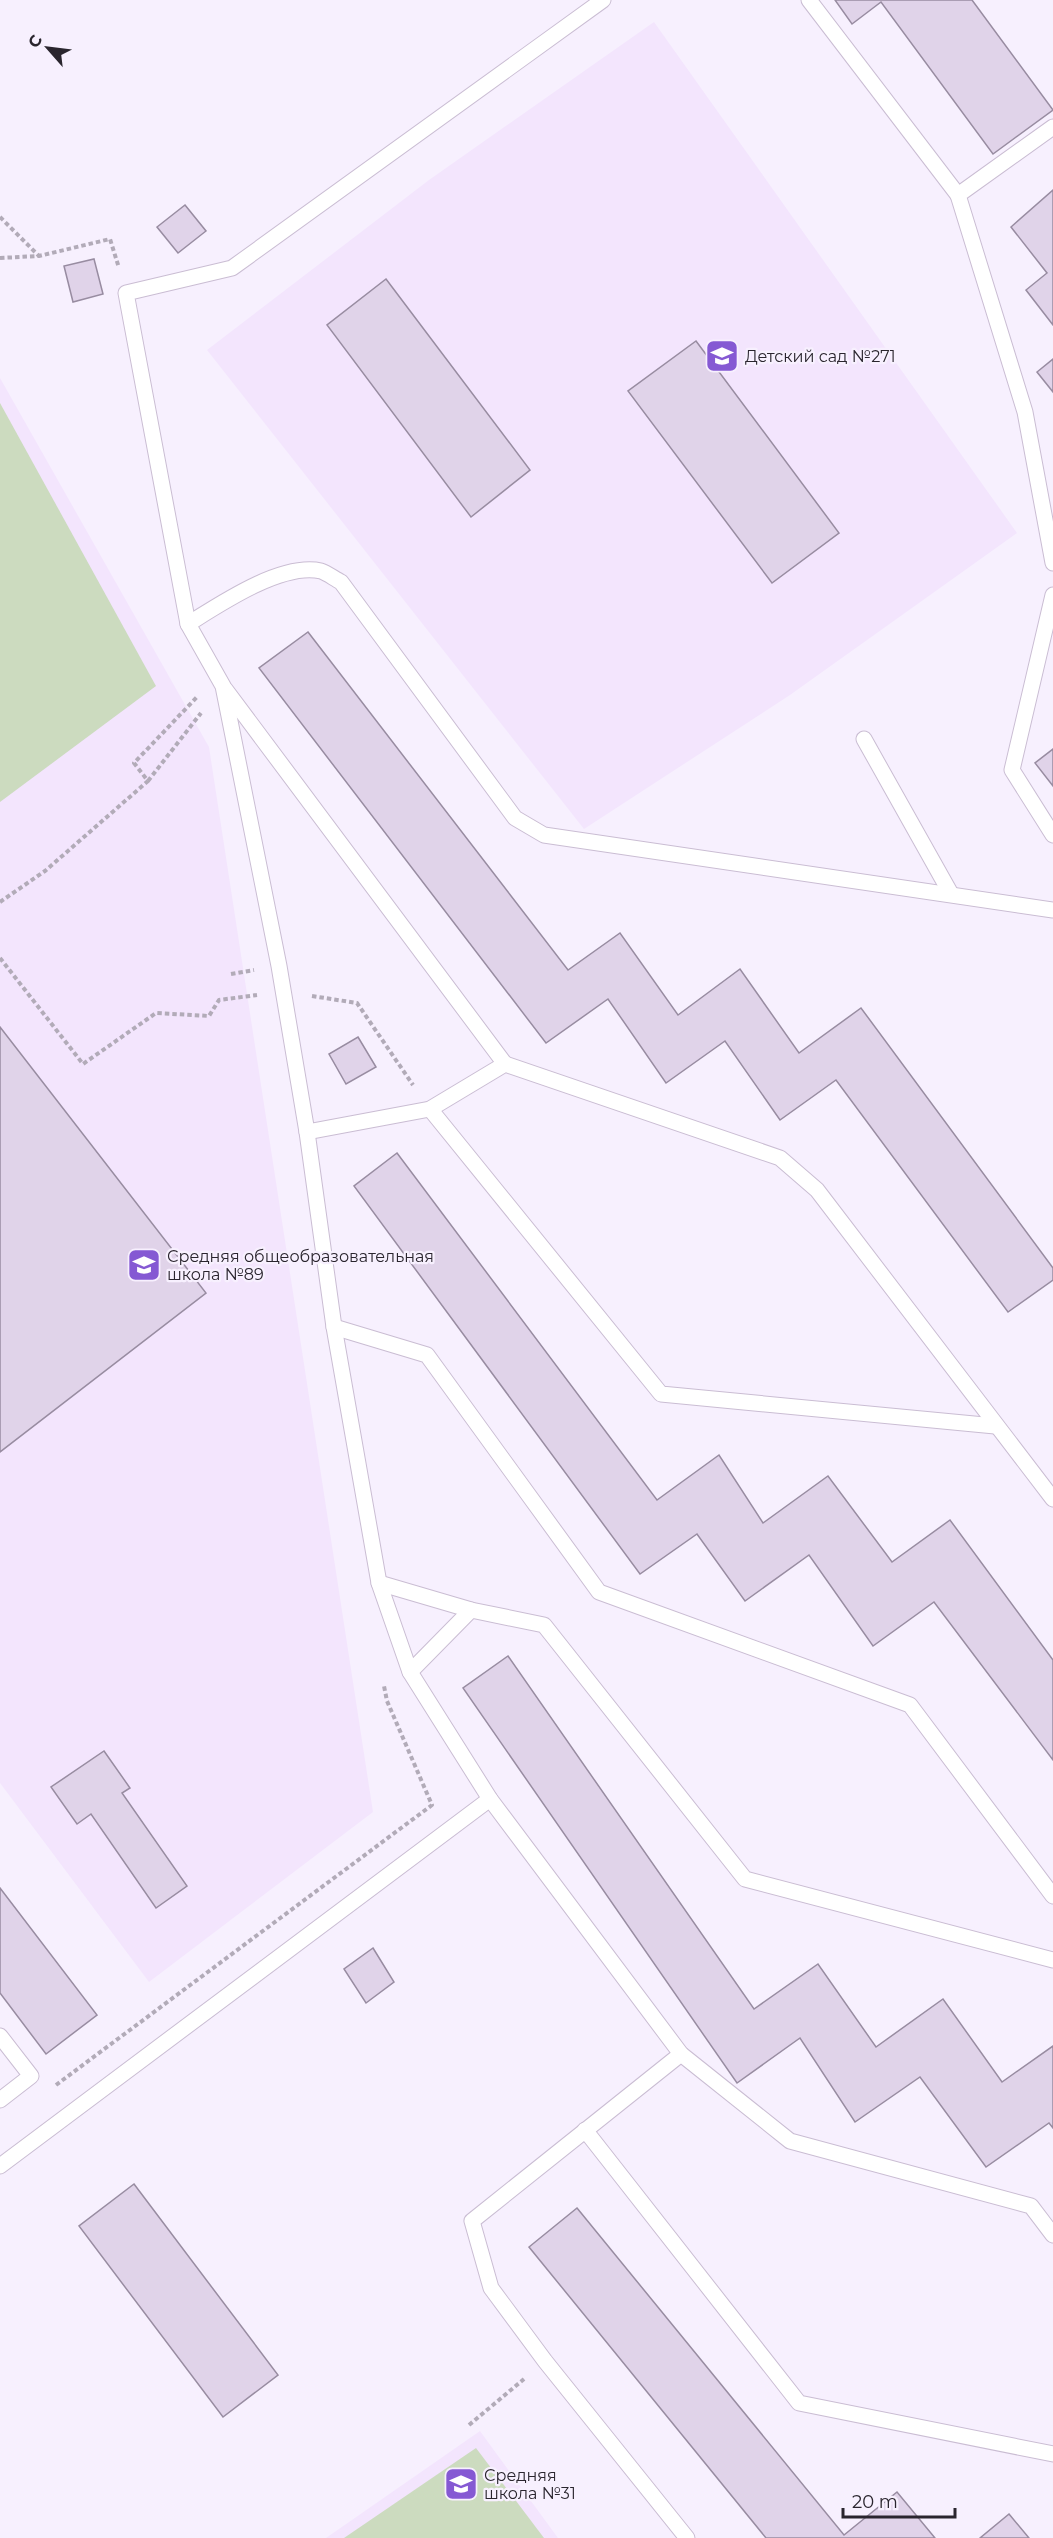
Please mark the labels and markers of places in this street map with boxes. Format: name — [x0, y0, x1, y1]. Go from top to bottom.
school or university icon: Детский сад №271 — [704, 338, 740, 374]
place label: Детский сад №271 — [745, 347, 896, 366]
school or university icon: Средняя общеобразовательная школа №89 — [126, 1247, 162, 1283]
place label: Средняя общеобразовательная школа №89 — [167, 1247, 434, 1284]
school or university icon: Средняя школа №31 — [443, 2466, 479, 2502]
place label: Средняя школа №31 — [484, 2466, 576, 2503]

